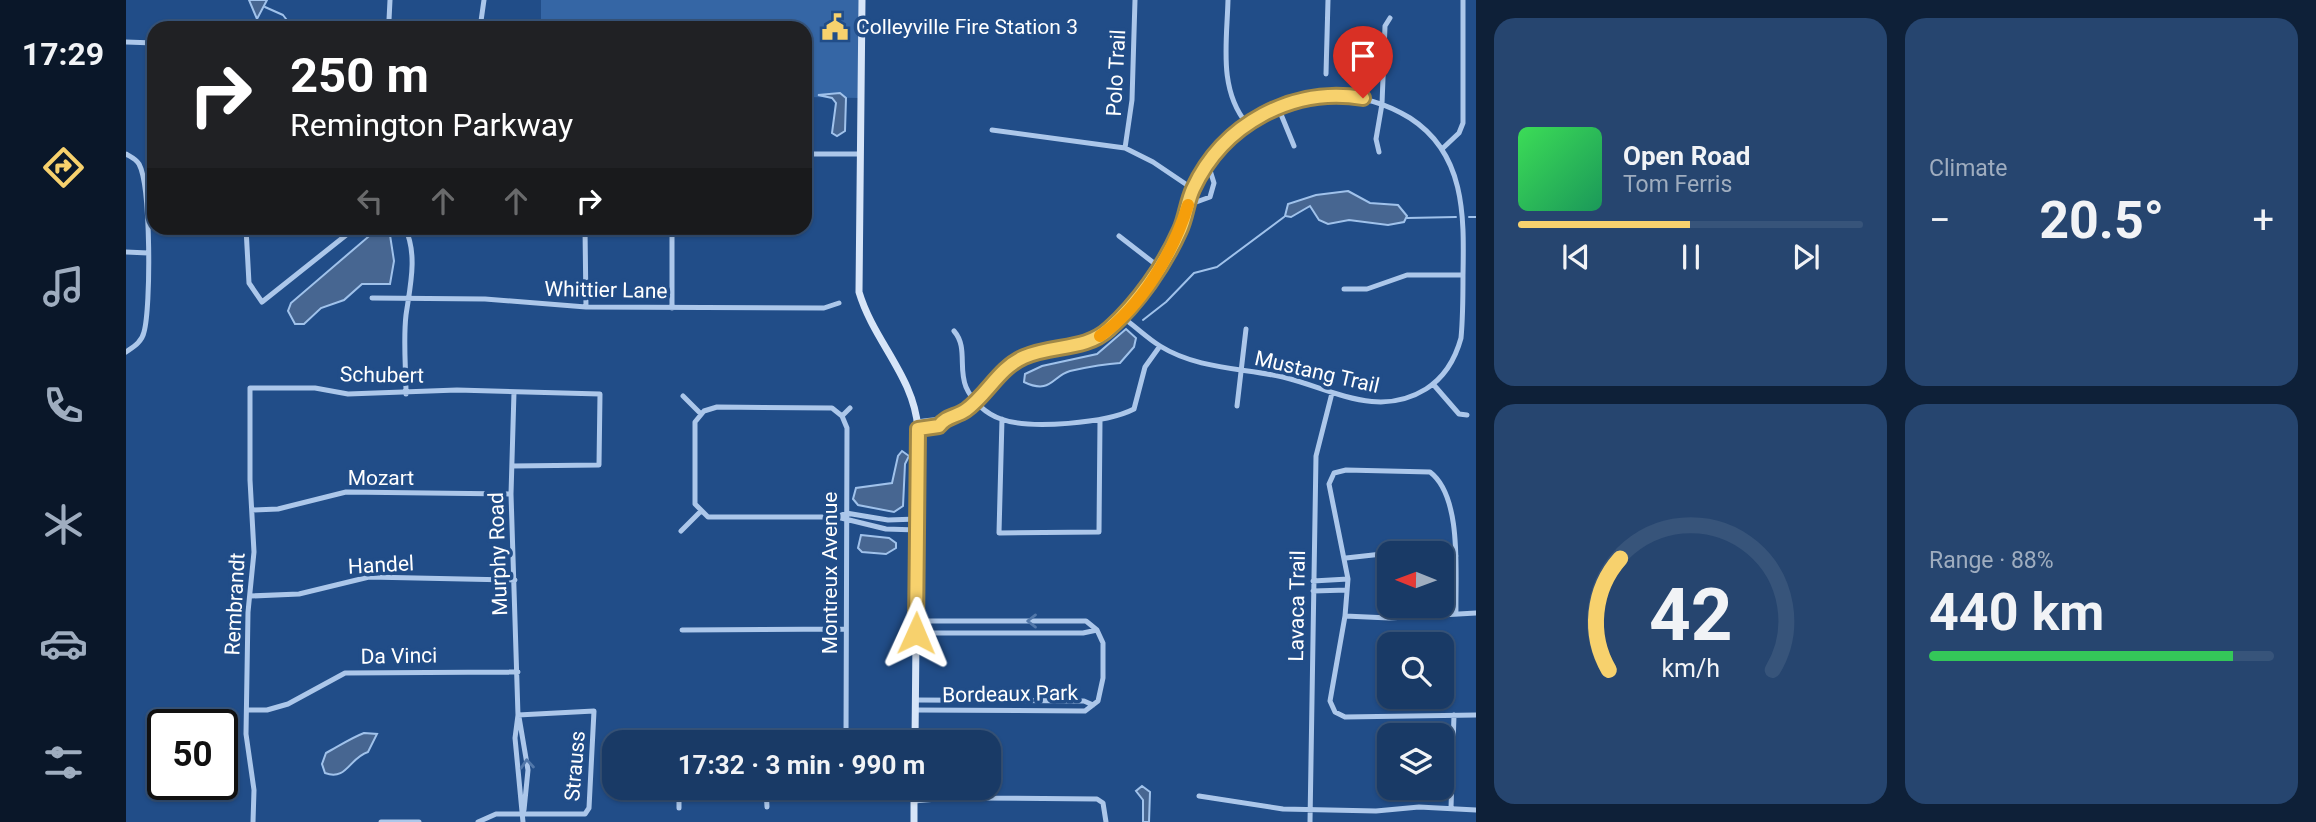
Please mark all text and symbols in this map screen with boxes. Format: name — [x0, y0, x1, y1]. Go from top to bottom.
public building icon: Colleyville Fire Station 3 — [820, 12, 850, 42]
place label: Colleyville Fire Station 3 — [856, 15, 1078, 39]
pin — [1333, 26, 1393, 98]
street label: Polo Trail — [1102, 29, 1130, 117]
text: 17:29 — [22, 35, 104, 73]
icon: arrive — [1344, 37, 1382, 75]
text: 250 m — [290, 47, 429, 104]
icon: right — [175, 49, 266, 140]
text: Remington Parkway — [290, 106, 573, 144]
text: Open Road — [1623, 141, 1751, 171]
icon: directions — [39, 143, 88, 192]
text: Climate — [1929, 155, 2008, 182]
text: Tom Ferris — [1623, 171, 1732, 198]
icon: left — [351, 182, 389, 220]
icon: ahead — [424, 182, 462, 220]
icon: ahead — [497, 182, 535, 220]
icon: right — [570, 182, 608, 220]
text: 20.5° — [2039, 190, 2164, 251]
text: − — [1929, 198, 1951, 242]
text: + — [2252, 198, 2274, 242]
icon: previous — [1557, 238, 1595, 276]
icon: pause — [1672, 238, 1710, 276]
icon: next — [1787, 238, 1825, 276]
icon: music — [39, 262, 88, 311]
street label: Whittier Lane — [544, 277, 668, 303]
street label: Mustang Trail — [1252, 346, 1382, 398]
street label: Schubert — [340, 362, 424, 388]
icon: phone — [39, 381, 88, 430]
street label: Mozart — [348, 466, 414, 490]
street label: Murphy Road — [484, 492, 512, 616]
street label: Montreux Avenue — [818, 492, 842, 654]
icon: climate — [39, 500, 88, 549]
north arrow — [1377, 541, 1454, 618]
map controls — [1377, 541, 1454, 800]
text: Range · 88% — [1929, 547, 2054, 574]
street label: Lavaca Trail — [1284, 550, 1310, 662]
street label: Handel — [347, 551, 415, 579]
street label: Rembrandt — [220, 552, 250, 656]
text: 42 — [1649, 572, 1732, 658]
text: 440 km — [1929, 582, 2104, 643]
position arrow — [879, 596, 953, 670]
one-way arrow — [1026, 613, 1037, 629]
icon: car — [39, 619, 88, 668]
button: search — [1377, 632, 1454, 709]
street label: Da Vinci — [360, 643, 438, 669]
text: km/h — [1661, 654, 1720, 683]
street label: Bordeaux Park — [942, 681, 1079, 707]
speed limit sign: 50 — [147, 709, 238, 800]
button: layers — [1377, 723, 1454, 800]
street label: Strauss — [560, 730, 590, 802]
icon: filters — [39, 738, 88, 787]
text: 17:32 · 3 min · 990 m — [678, 750, 925, 780]
one-way arrow — [520, 758, 535, 769]

